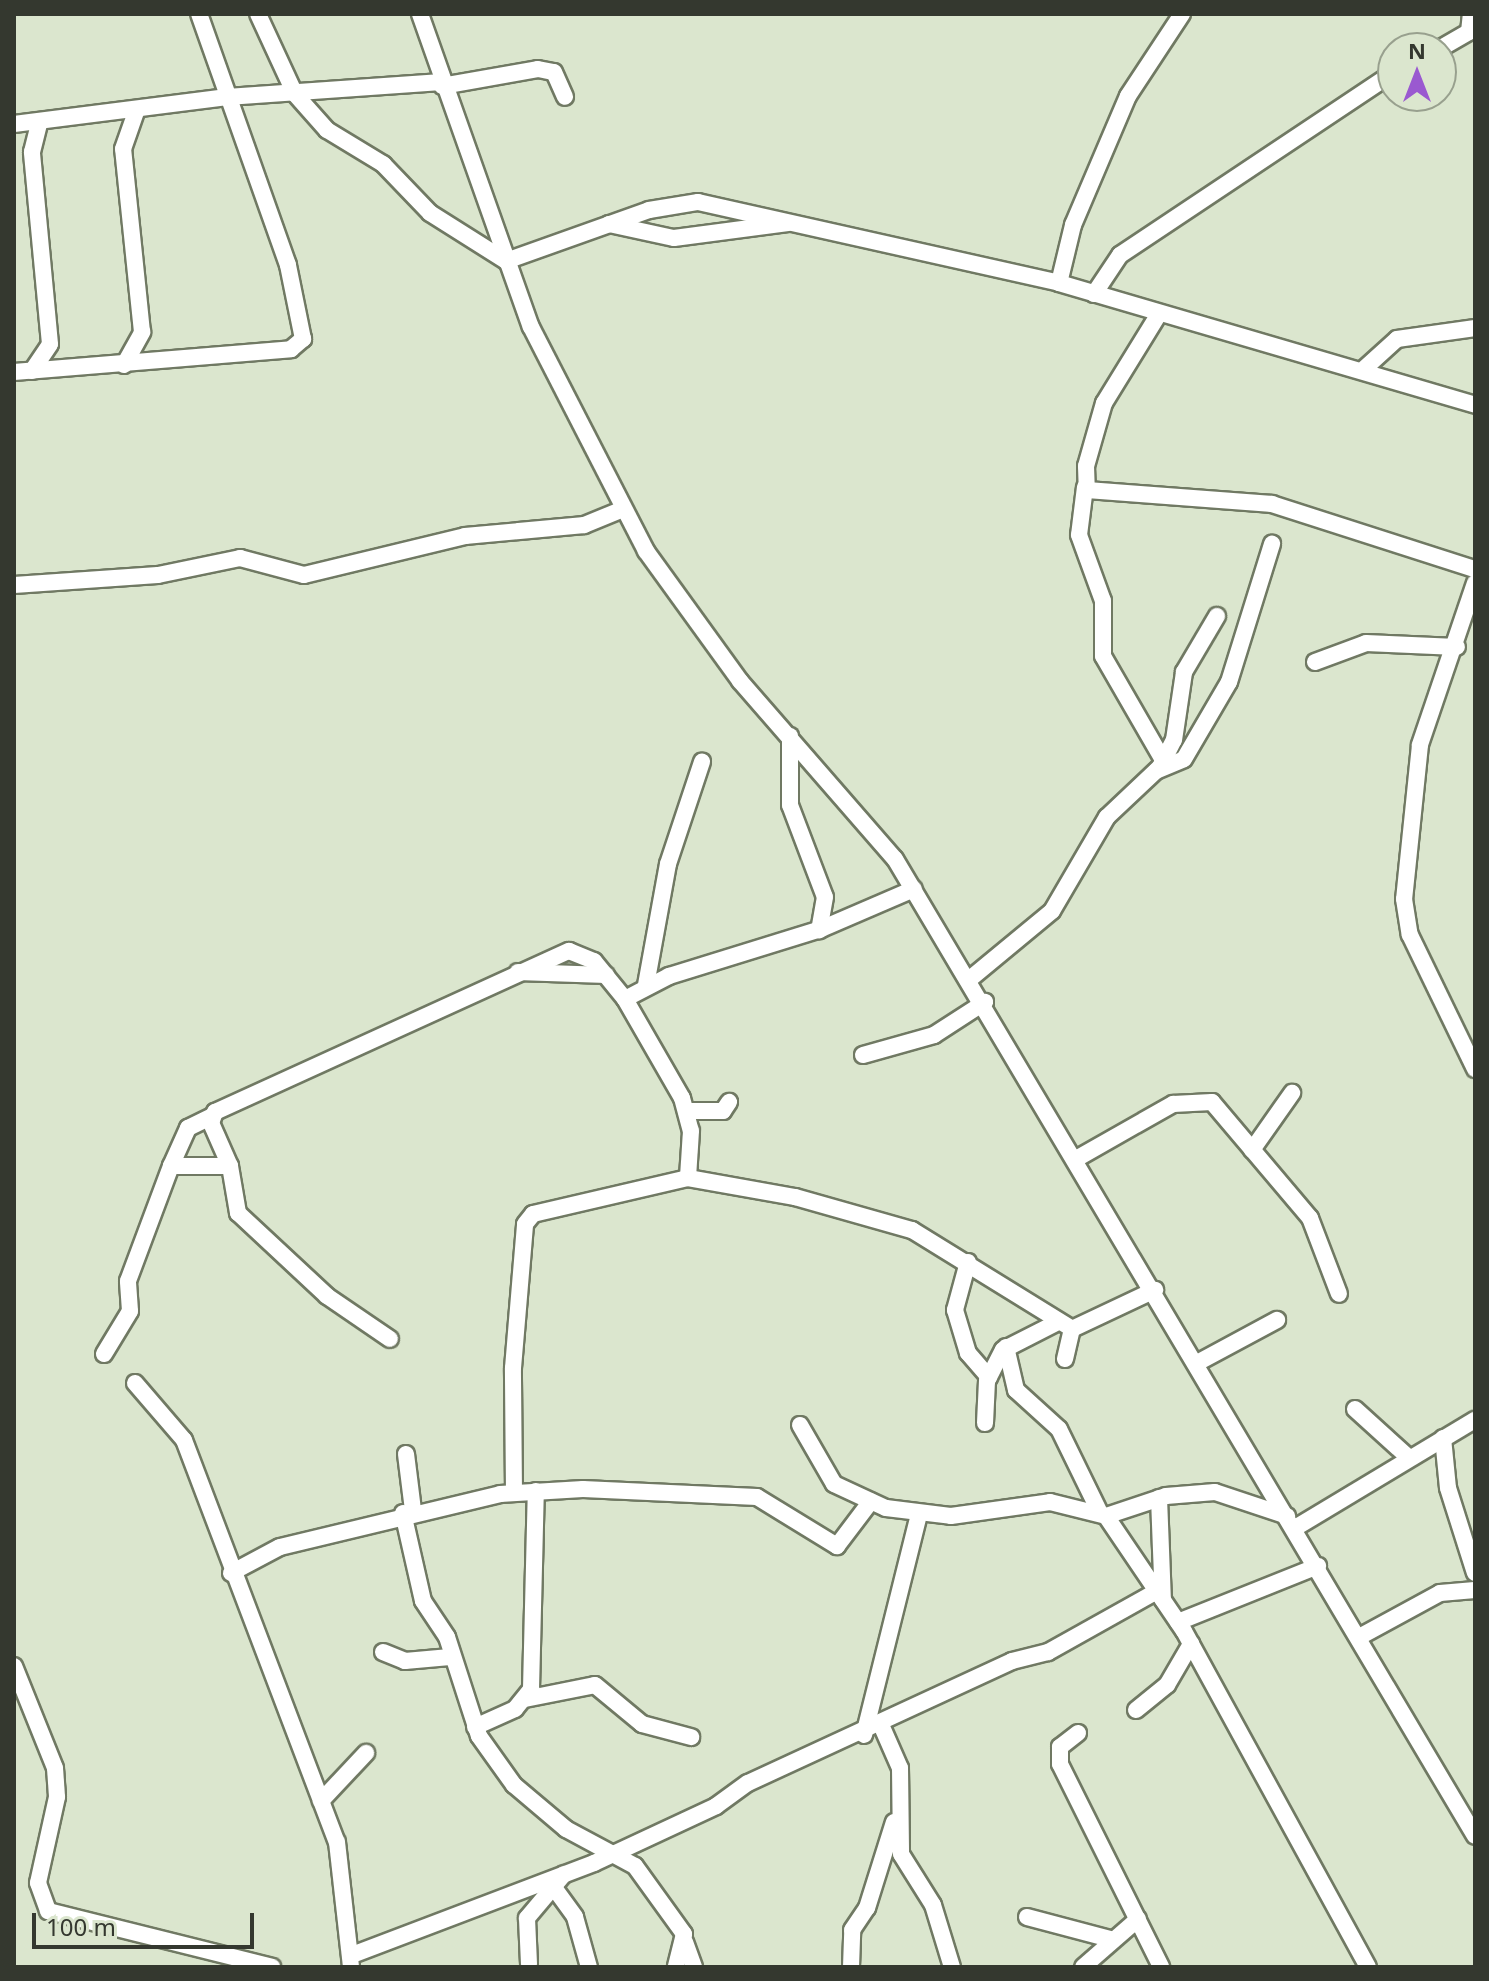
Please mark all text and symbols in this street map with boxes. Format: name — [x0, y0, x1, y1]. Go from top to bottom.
north arrow — [1377, 32, 1457, 112]
text: N — [1408, 35, 1426, 65]
scale bar — [36, 1897, 258, 1947]
text: 100 m — [46, 1910, 116, 1943]

